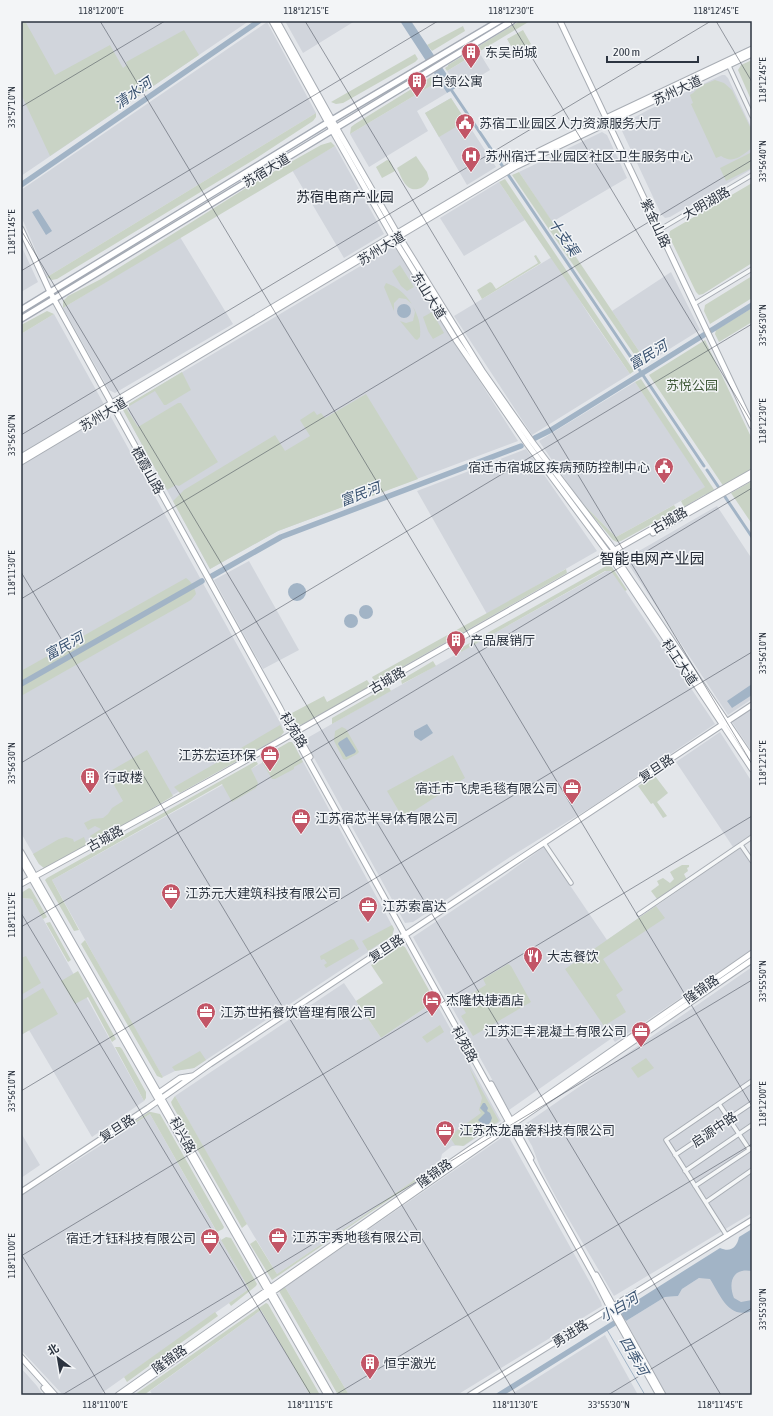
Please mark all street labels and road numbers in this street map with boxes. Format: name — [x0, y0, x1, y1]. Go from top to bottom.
street label: 苏州大道 — [650, 73, 704, 108]
street label: 苏宿大道 — [240, 151, 292, 190]
street label: 大明湖路 — [680, 184, 733, 223]
street label: 紫金山路 — [638, 196, 673, 250]
street label: 苏州大道 — [355, 229, 407, 268]
street label: 东山大道 — [408, 269, 449, 321]
street label: 苏州大道 — [77, 395, 129, 434]
street label: 栖霞山路 — [128, 444, 167, 497]
street label: 古城路 — [649, 504, 690, 537]
street label: 科工大道 — [659, 637, 700, 688]
street label: 古城路 — [367, 664, 408, 697]
street label: 科苑路 — [277, 710, 310, 751]
street label: 复旦路 — [636, 751, 677, 786]
street label: 古城路 — [85, 822, 126, 854]
street label: 复旦路 — [366, 931, 407, 966]
street label: 隆锦路 — [681, 972, 722, 1007]
street label: 科苑路 — [449, 1024, 481, 1065]
street label: 启源中路 — [689, 1109, 740, 1150]
street label: 复旦路 — [97, 1112, 138, 1145]
street label: 科兴路 — [167, 1115, 199, 1156]
street label: 隆锦路 — [414, 1156, 455, 1191]
street label: 勇进路 — [550, 1317, 591, 1350]
street label: 隆锦路 — [149, 1342, 190, 1377]

